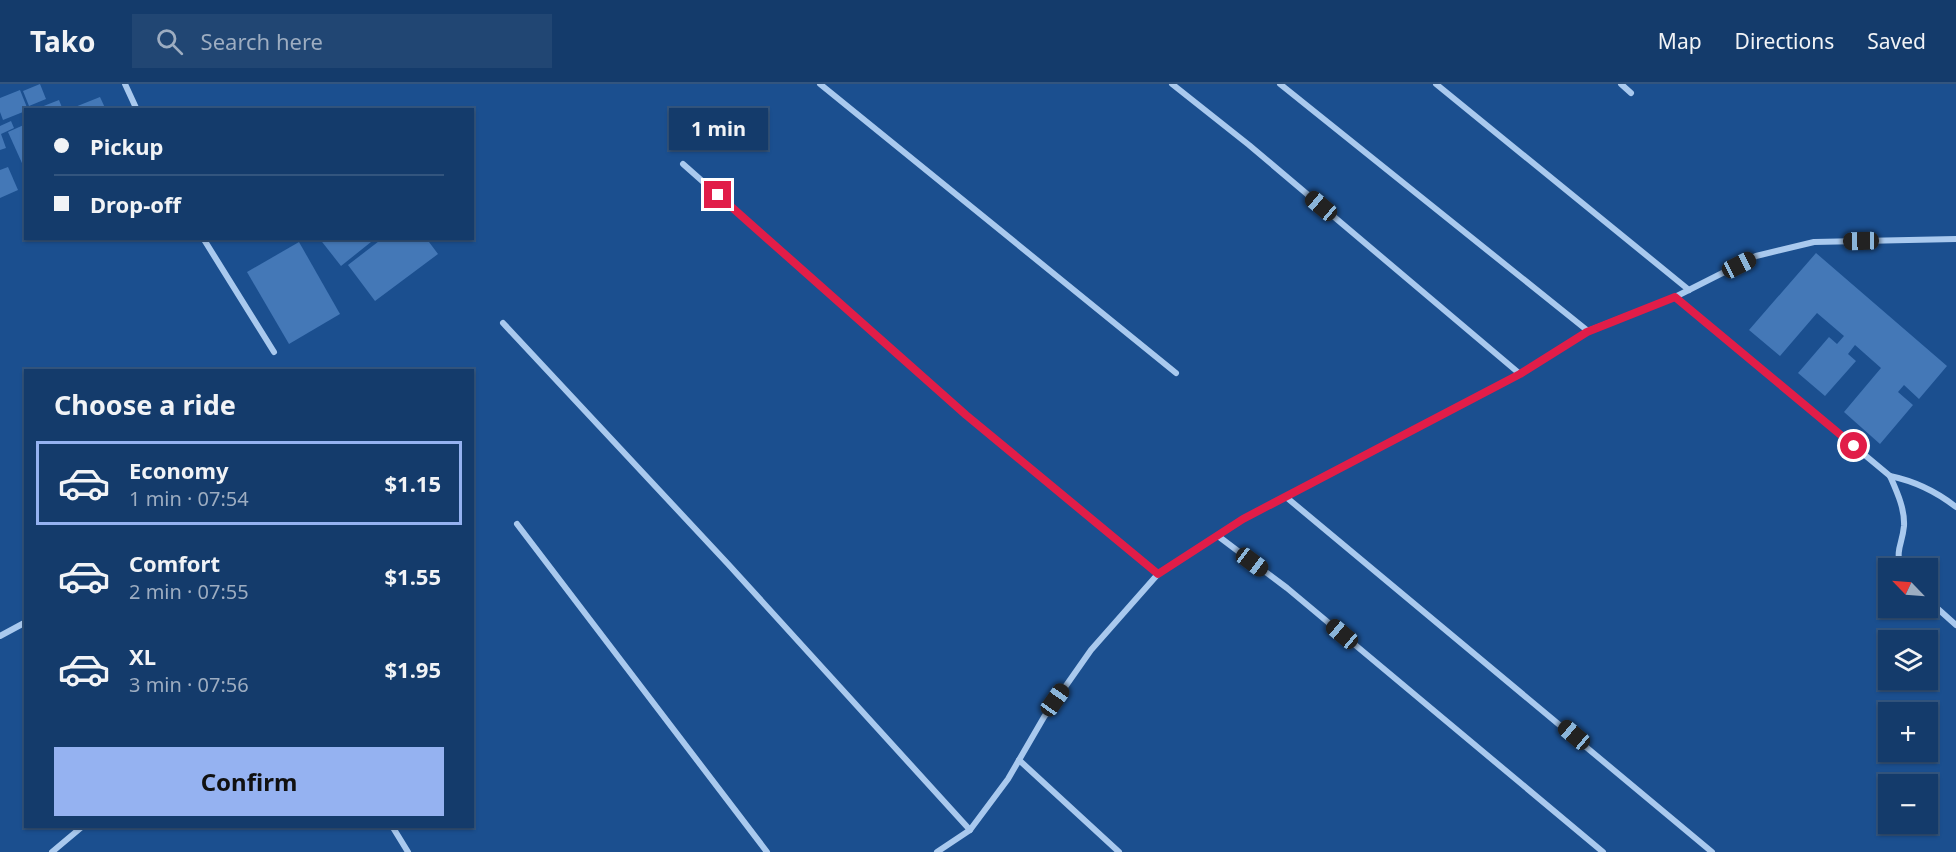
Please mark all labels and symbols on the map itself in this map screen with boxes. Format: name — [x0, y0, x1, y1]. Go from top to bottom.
callout: 1 min — [668, 108, 768, 150]
route end — [704, 181, 731, 208]
car — [1301, 188, 1341, 224]
car — [1843, 232, 1879, 250]
car — [1719, 249, 1759, 281]
route start — [1840, 432, 1867, 459]
car — [1232, 544, 1272, 580]
north arrow — [1878, 558, 1938, 618]
car — [1322, 616, 1362, 652]
car — [1037, 680, 1073, 720]
car — [1554, 717, 1594, 753]

